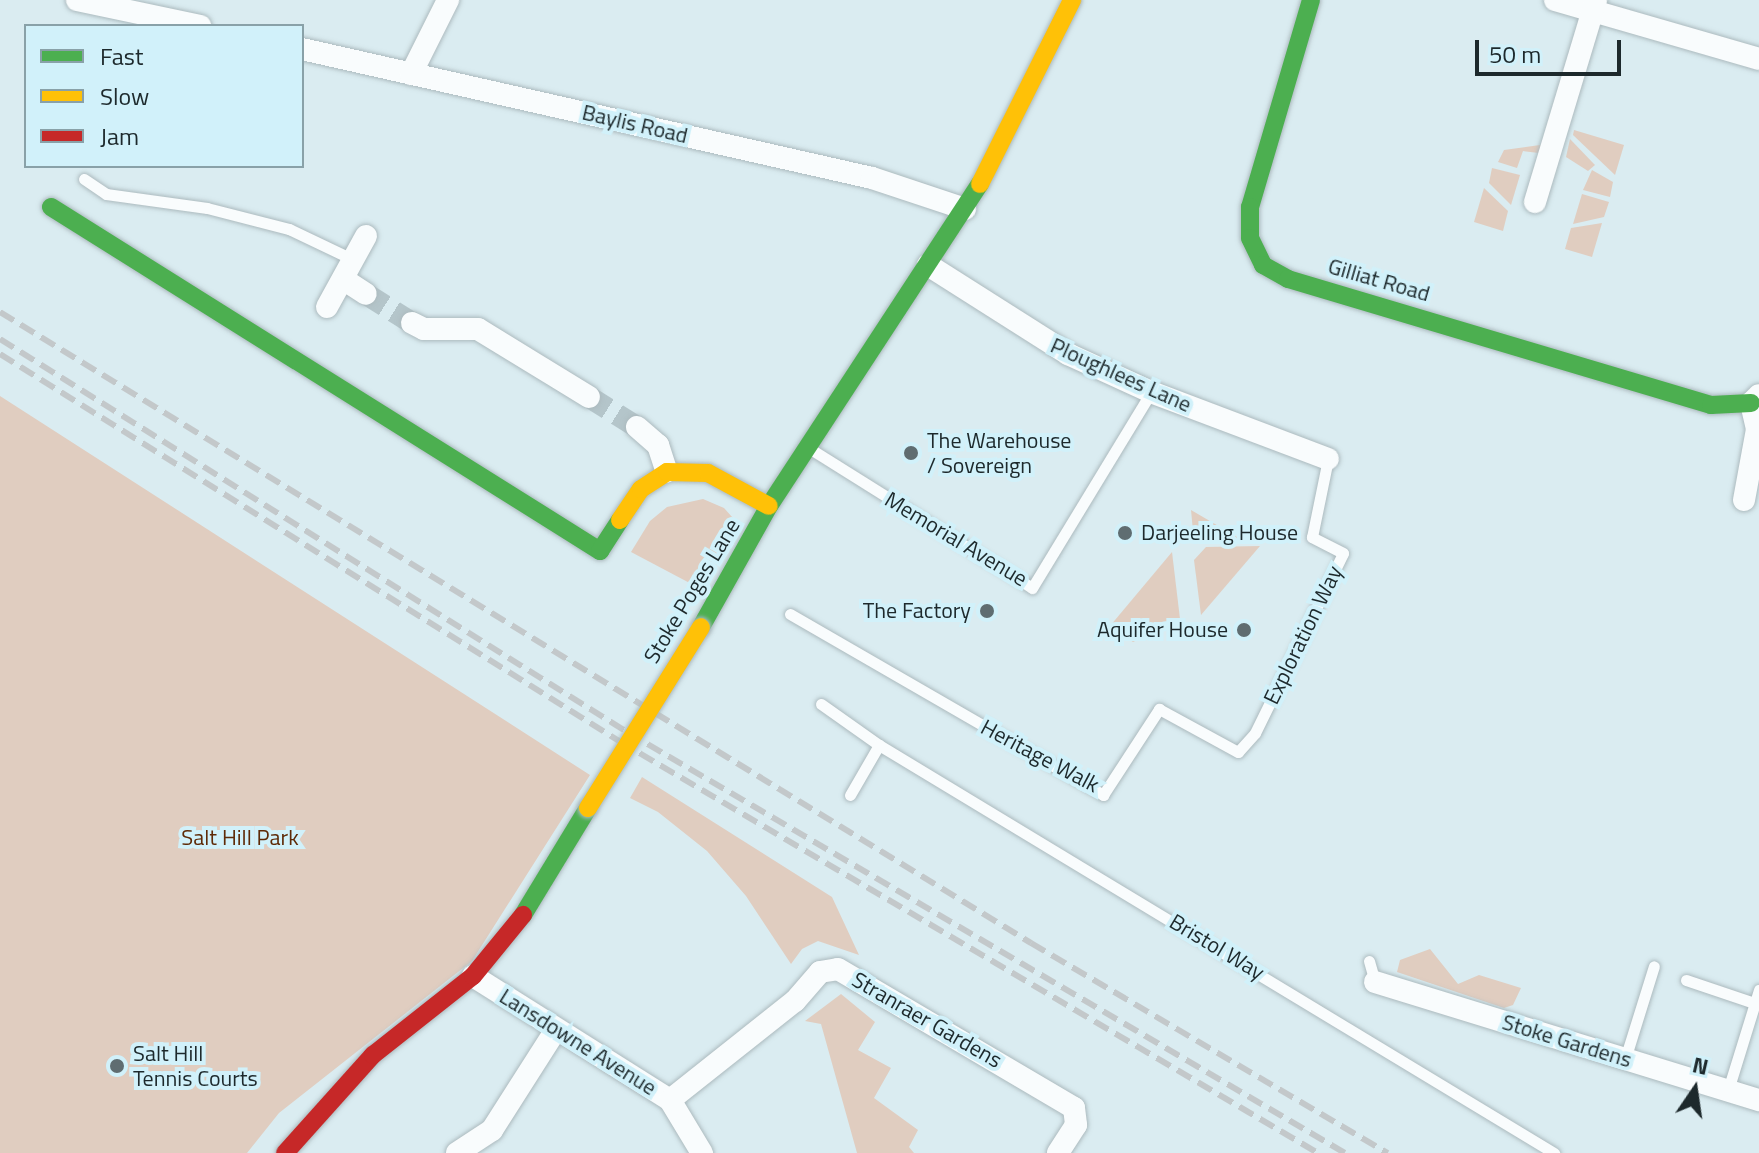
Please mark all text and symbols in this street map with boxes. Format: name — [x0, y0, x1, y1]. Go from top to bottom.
legend — [24, 24, 304, 168]
scale bar — [1479, 24, 1625, 74]
text: 50 m — [1489, 36, 1541, 72]
text: Fast — [100, 38, 143, 74]
text: Slow — [100, 78, 149, 114]
street label: Baylis Road — [580, 99, 690, 149]
text: Jam — [100, 118, 139, 154]
street label: Gilliat Road — [1325, 253, 1433, 307]
street label: Ploughlees Lane — [1046, 332, 1196, 418]
place label: The Warehouse / Sovereign — [927, 427, 1071, 478]
marker: The Warehouse / Sovereign — [902, 444, 920, 462]
street label: Memorial Avenue — [880, 486, 1032, 592]
street label: Stoke Poges Lane — [639, 514, 745, 668]
place label: Darjeeling House — [1141, 520, 1298, 546]
marker: Darjeeling House — [1116, 524, 1134, 542]
street label: Exploration Way — [1258, 562, 1348, 708]
place label: The Factory — [863, 598, 971, 624]
marker: The Factory — [978, 602, 996, 620]
place label: Aquifer House — [1097, 617, 1228, 643]
marker: Aquifer House — [1235, 621, 1253, 639]
street label: Heritage Walk — [976, 714, 1104, 798]
park label: Salt Hill Park — [181, 825, 299, 851]
street label: Bristol Way — [1165, 908, 1269, 986]
street label: Stranraer Gardens — [847, 966, 1007, 1074]
street label: Lansdowne Avenue — [495, 983, 661, 1101]
street label: Stoke Gardens — [1499, 1009, 1635, 1073]
place label: Salt Hill Tennis Courts — [133, 1040, 258, 1092]
text: N — [1689, 1047, 1712, 1084]
north arrow — [1655, 1049, 1735, 1129]
marker: Salt Hill Tennis Courts — [108, 1057, 126, 1075]

